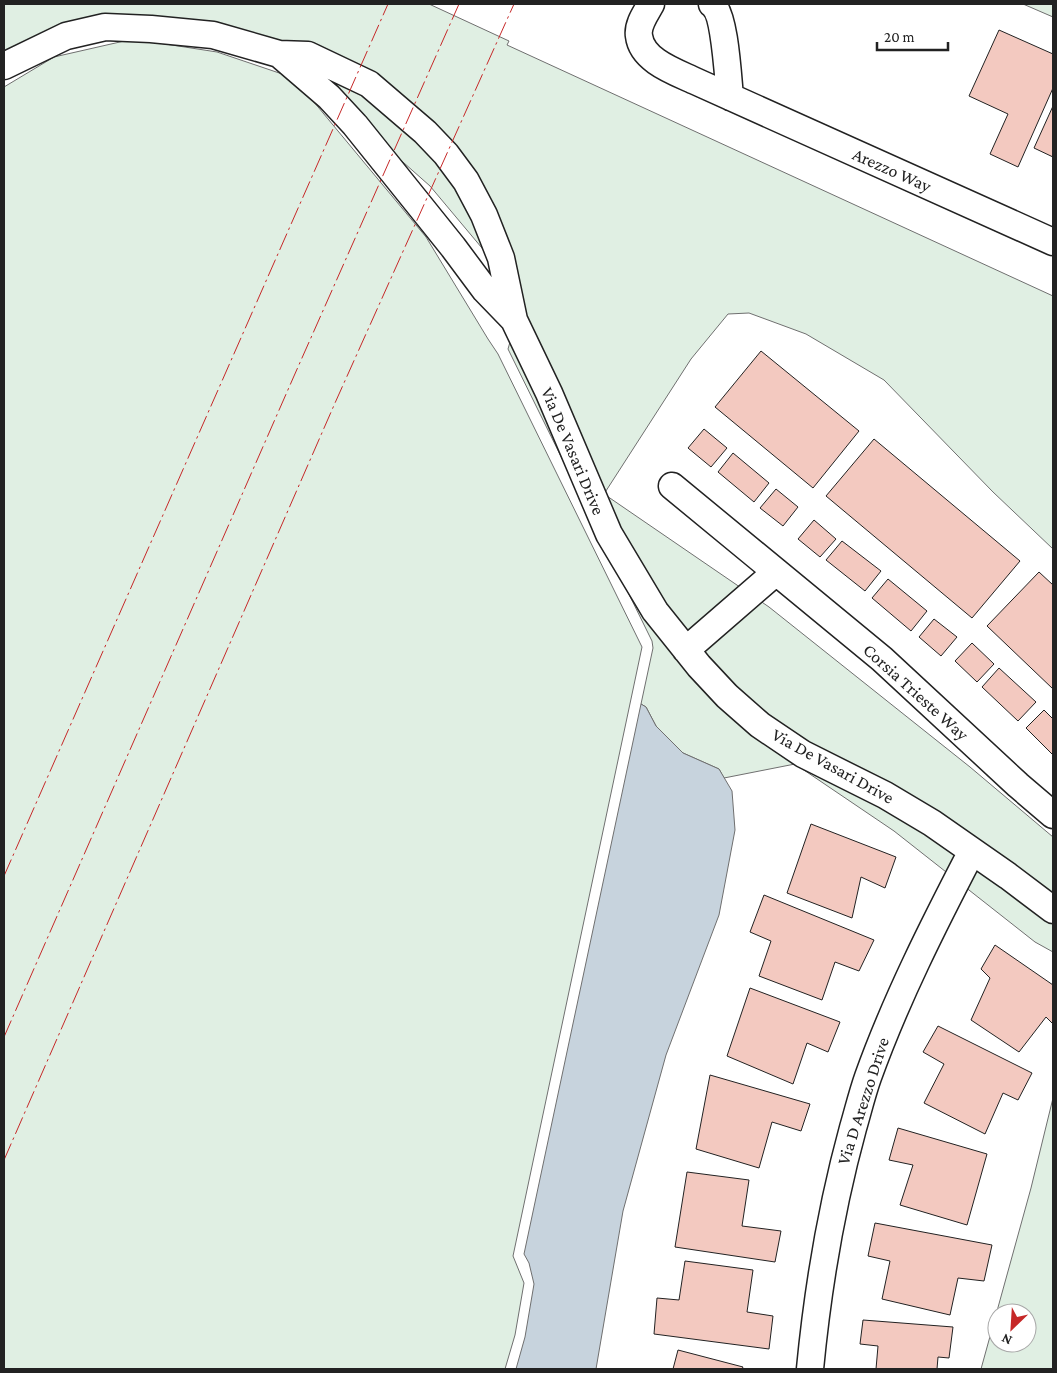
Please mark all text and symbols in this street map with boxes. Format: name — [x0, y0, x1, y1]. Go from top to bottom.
scale bar — [877, 20, 948, 52]
text: 20 m — [884, 29, 915, 45]
street label: Arezzo Way — [850, 144, 935, 196]
street label: Via De Vasari Drive — [537, 384, 609, 518]
street label: Corsia Trieste Way — [859, 640, 973, 745]
street label: Via De Vasari Drive — [768, 724, 898, 808]
street label: Via D Arezzo Drive — [833, 1035, 893, 1167]
north arrow — [987, 1303, 1037, 1353]
text: N — [998, 1330, 1014, 1349]

